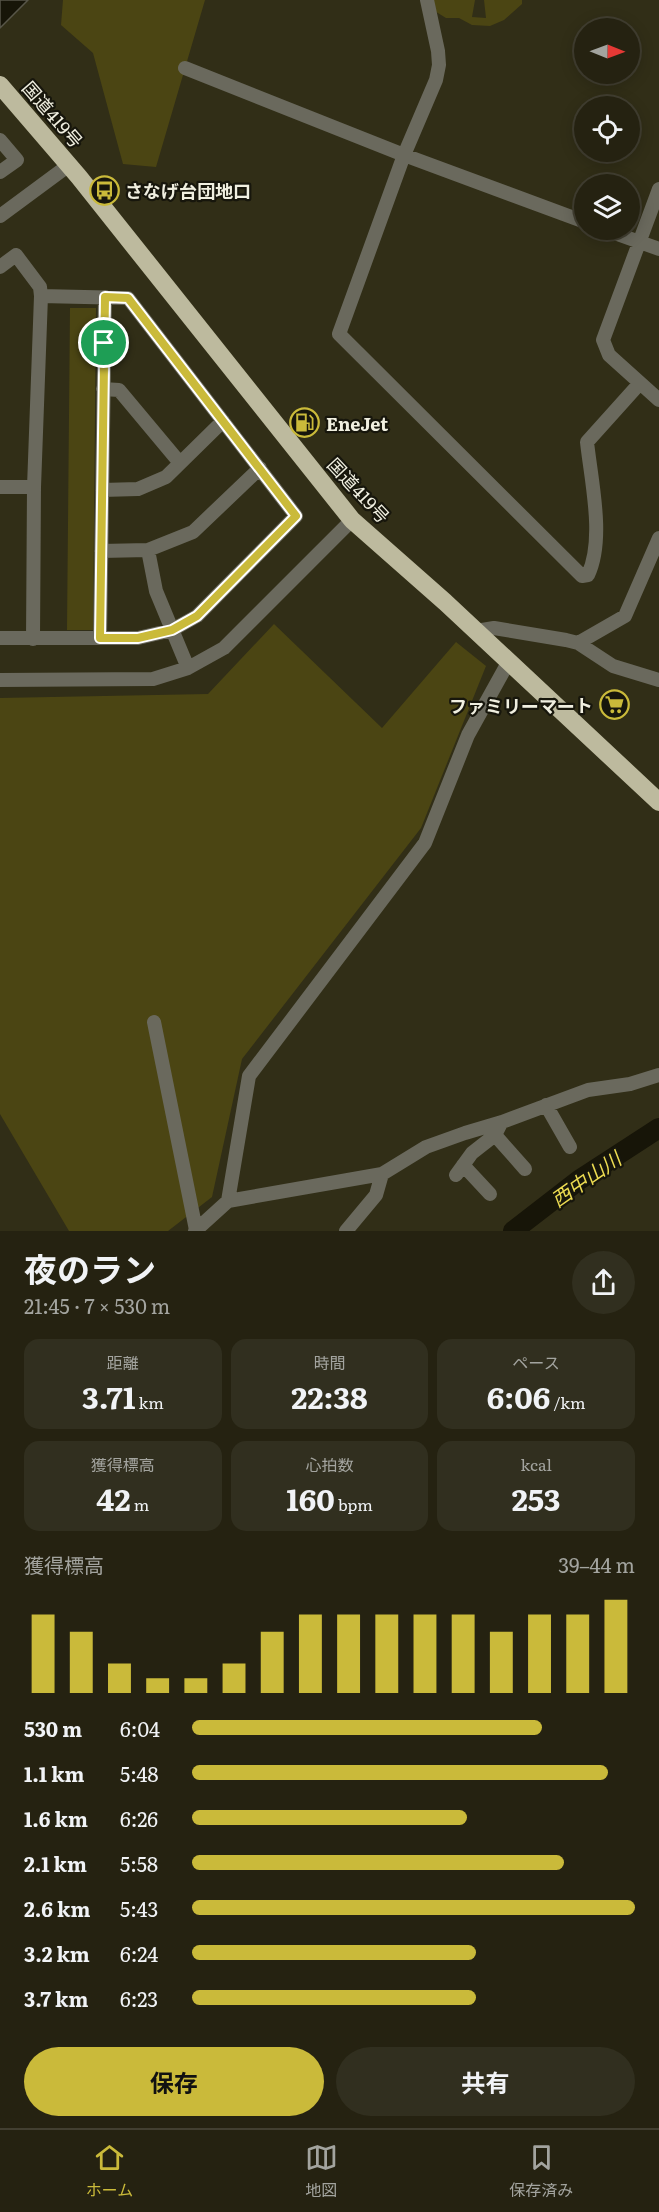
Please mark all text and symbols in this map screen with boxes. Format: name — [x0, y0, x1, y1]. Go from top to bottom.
north arrow — [574, 18, 640, 84]
map controls — [574, 18, 640, 240]
street label: 国道419号 — [16, 75, 90, 153]
button: locate — [574, 96, 640, 162]
bus stop icon: さなげ台団地口 — [88, 174, 120, 206]
button: layers — [574, 174, 640, 240]
place label: さなげ台団地口 — [125, 177, 251, 204]
pin — [78, 317, 129, 368]
icon: arrive — [87, 326, 120, 359]
fuel station icon: EneJet — [289, 407, 321, 439]
place label: EneJet — [326, 410, 388, 437]
street label: 国道419号 — [322, 451, 396, 529]
supermarket icon: ファミリーマート — [598, 689, 630, 721]
place label: ファミリーマート — [449, 692, 593, 719]
water label: 西中山川 — [544, 1142, 628, 1213]
text: 夜のラン — [24, 1243, 156, 1292]
button: share — [572, 1251, 635, 1314]
text: 21:45 · 7 × 530 m — [24, 1290, 170, 1320]
text: 距離 — [107, 1350, 139, 1374]
text: 時間 — [313, 1350, 346, 1374]
text: ペース — [513, 1350, 560, 1374]
text: 3.71 — [82, 1374, 135, 1418]
text: 22:38 — [291, 1374, 368, 1418]
text: 6:06 — [487, 1374, 550, 1418]
text: km — [135, 1390, 164, 1414]
text: /km — [550, 1390, 585, 1414]
text: 獲得標高 — [91, 1452, 155, 1476]
text: 心拍数 — [305, 1452, 354, 1476]
text: kcal — [520, 1452, 552, 1476]
text: 42 — [96, 1476, 131, 1520]
text: 160 — [286, 1476, 335, 1520]
text: 253 — [512, 1476, 561, 1520]
text: m — [131, 1492, 149, 1516]
text: bpm — [335, 1492, 373, 1516]
text: 獲得標高 — [24, 1549, 104, 1579]
text: 39–44 m — [558, 1549, 635, 1579]
text: 530 m — [24, 1713, 82, 1743]
text: 6:04 — [120, 1713, 160, 1743]
text: 1.1 km — [24, 1758, 84, 1788]
text: 5:48 — [120, 1758, 158, 1788]
text: 1.6 km — [24, 1803, 88, 1833]
text: 6:26 — [120, 1803, 158, 1833]
text: 2.1 km — [24, 1848, 87, 1878]
text: 5:58 — [120, 1848, 158, 1878]
text: 2.6 km — [24, 1893, 90, 1923]
text: 5:43 — [120, 1893, 158, 1923]
text: 3.2 km — [24, 1938, 90, 1968]
text: 6:24 — [120, 1938, 158, 1968]
text: 3.7 km — [24, 1983, 88, 2013]
text: 6:23 — [120, 1983, 158, 2013]
button: 保存 — [24, 2047, 324, 2116]
button: 共有 — [336, 2047, 635, 2116]
tab: ホーム — [86, 2141, 133, 2201]
tab: 地図 — [305, 2141, 338, 2201]
tab: 保存済み — [509, 2141, 573, 2201]

